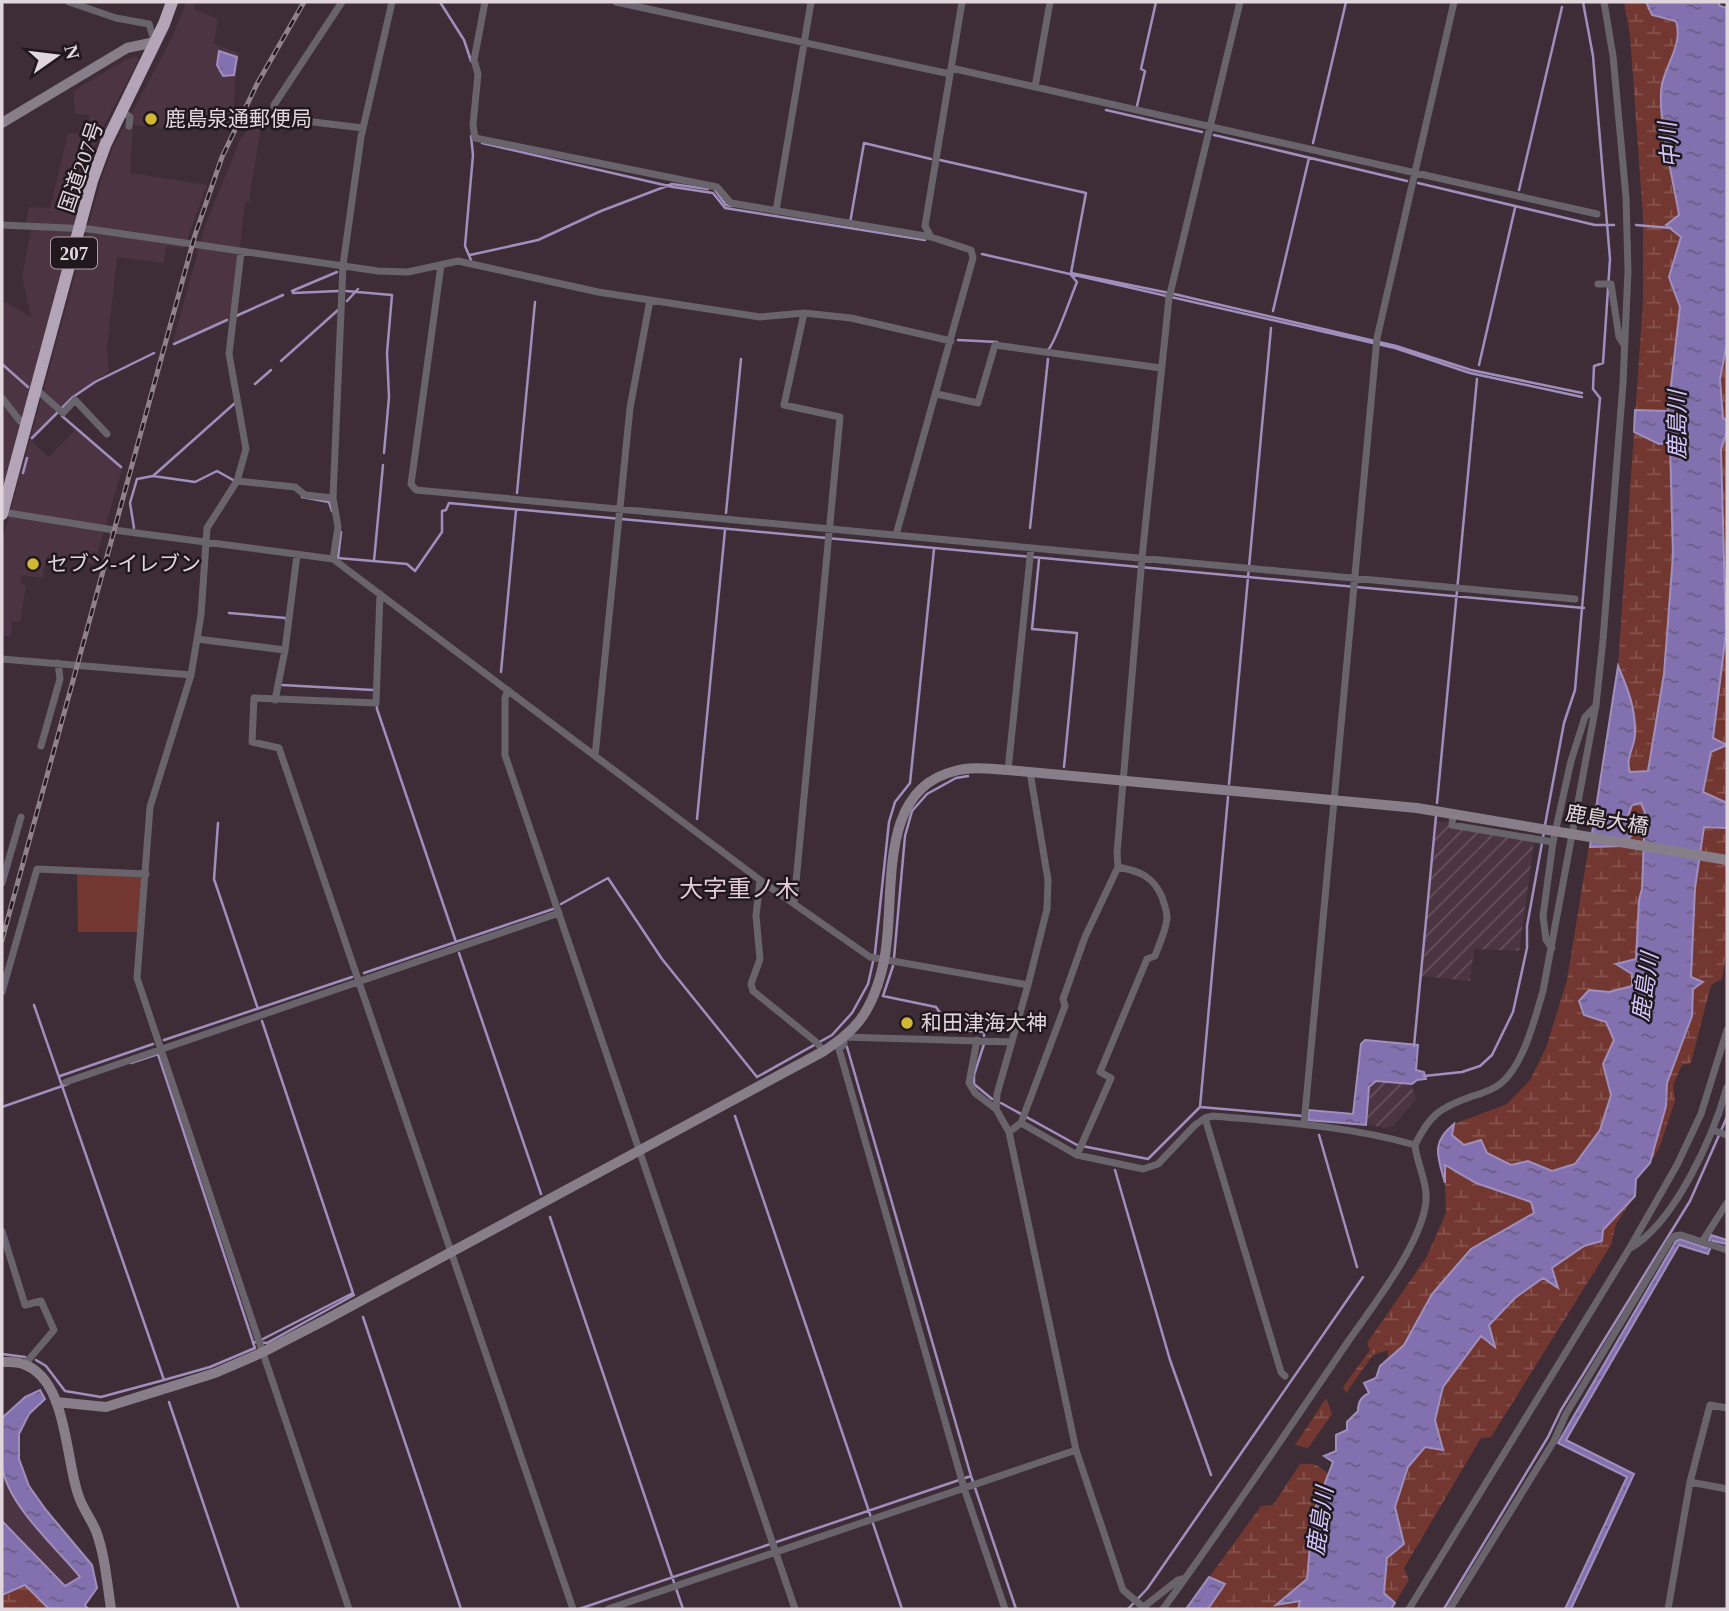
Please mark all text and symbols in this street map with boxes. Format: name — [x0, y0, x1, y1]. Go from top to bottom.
north arrow — [21, 21, 91, 91]
text: N — [60, 43, 84, 61]
place label: 鹿島泉通郵便局 — [165, 107, 312, 131]
marker: 鹿島泉通郵便局 — [143, 111, 159, 127]
street label: 国道207号 — [54, 118, 108, 216]
water label: 中川 — [1655, 118, 1684, 169]
road number: 207 — [51, 238, 97, 268]
water label: 鹿島川 — [1665, 388, 1690, 460]
place label: セブン-イレブン — [47, 552, 201, 576]
marker: セブン-イレブン — [25, 556, 41, 572]
street label: 鹿島大橋 — [1564, 801, 1650, 839]
district label: 大字重ノ木 — [679, 876, 799, 902]
water label: 鹿島川 — [1628, 948, 1663, 1023]
place label: 和田津海大神 — [921, 1011, 1047, 1035]
marker: 和田津海大神 — [899, 1015, 915, 1031]
water label: 鹿島川 — [1303, 1482, 1338, 1557]

